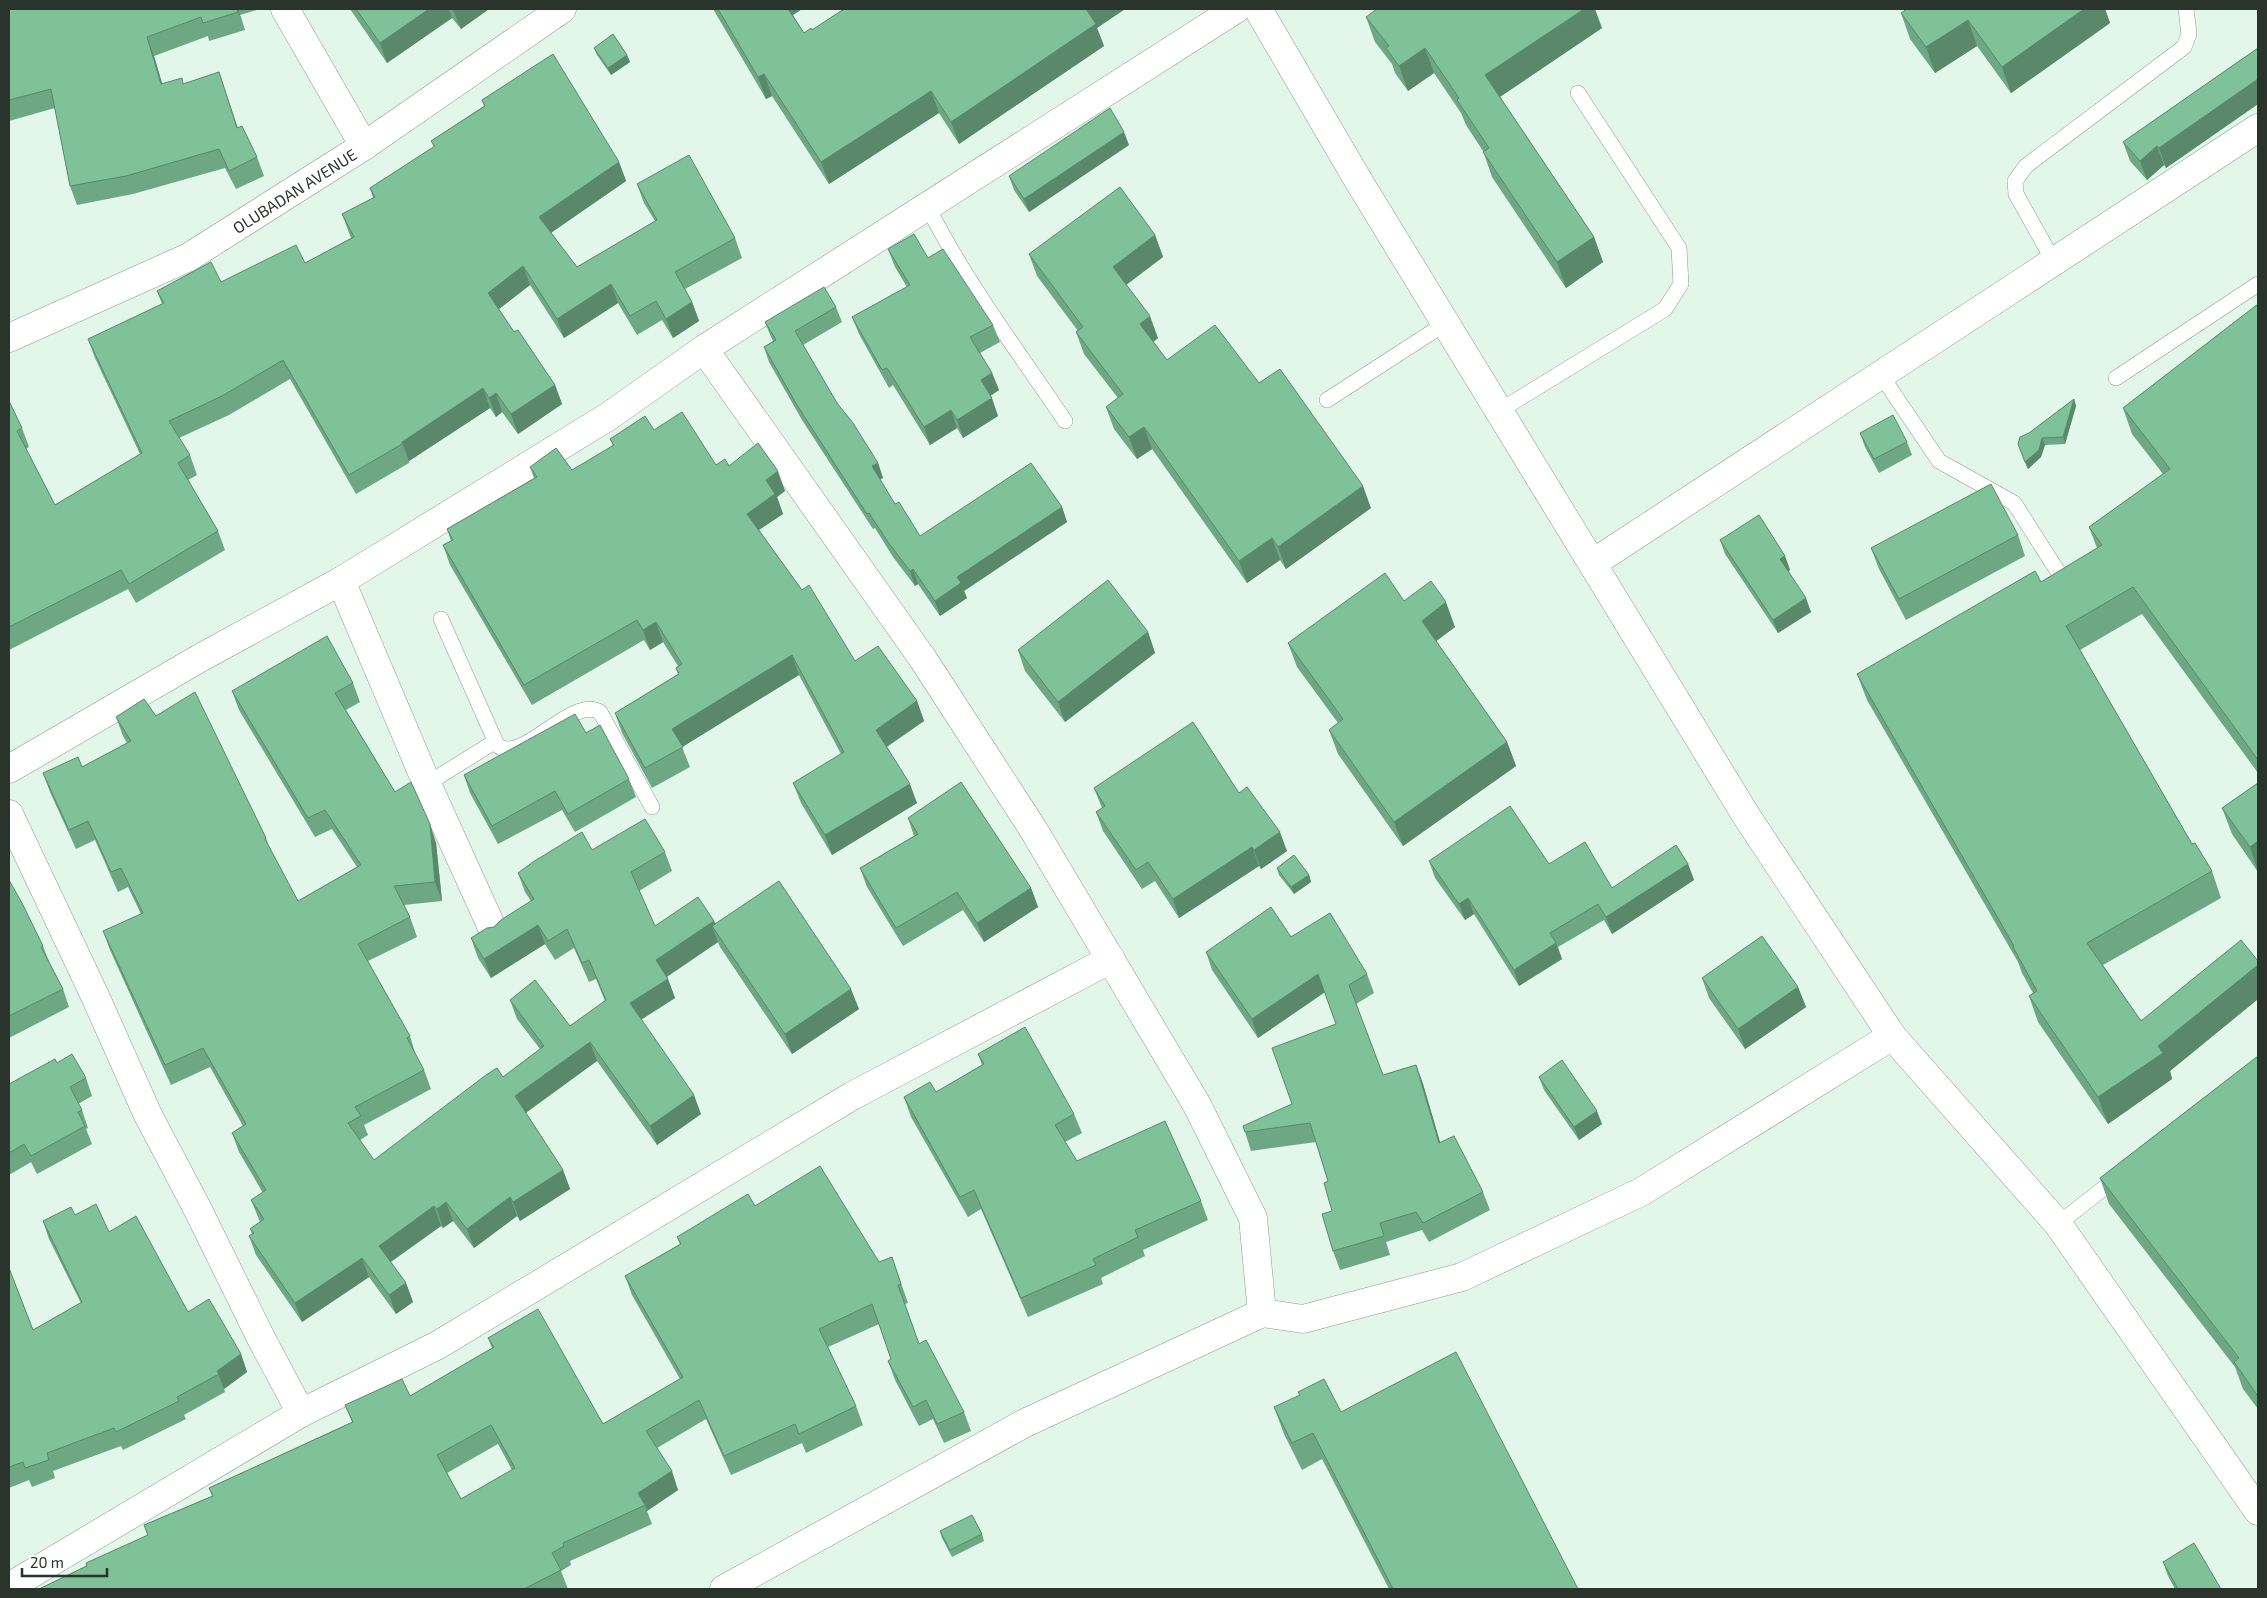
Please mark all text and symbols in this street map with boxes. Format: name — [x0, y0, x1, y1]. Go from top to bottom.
street label: OLUBADAN AVENUE — [229, 144, 360, 237]
scale bar — [22, 1546, 108, 1578]
text: 20 m — [30, 1553, 64, 1571]

